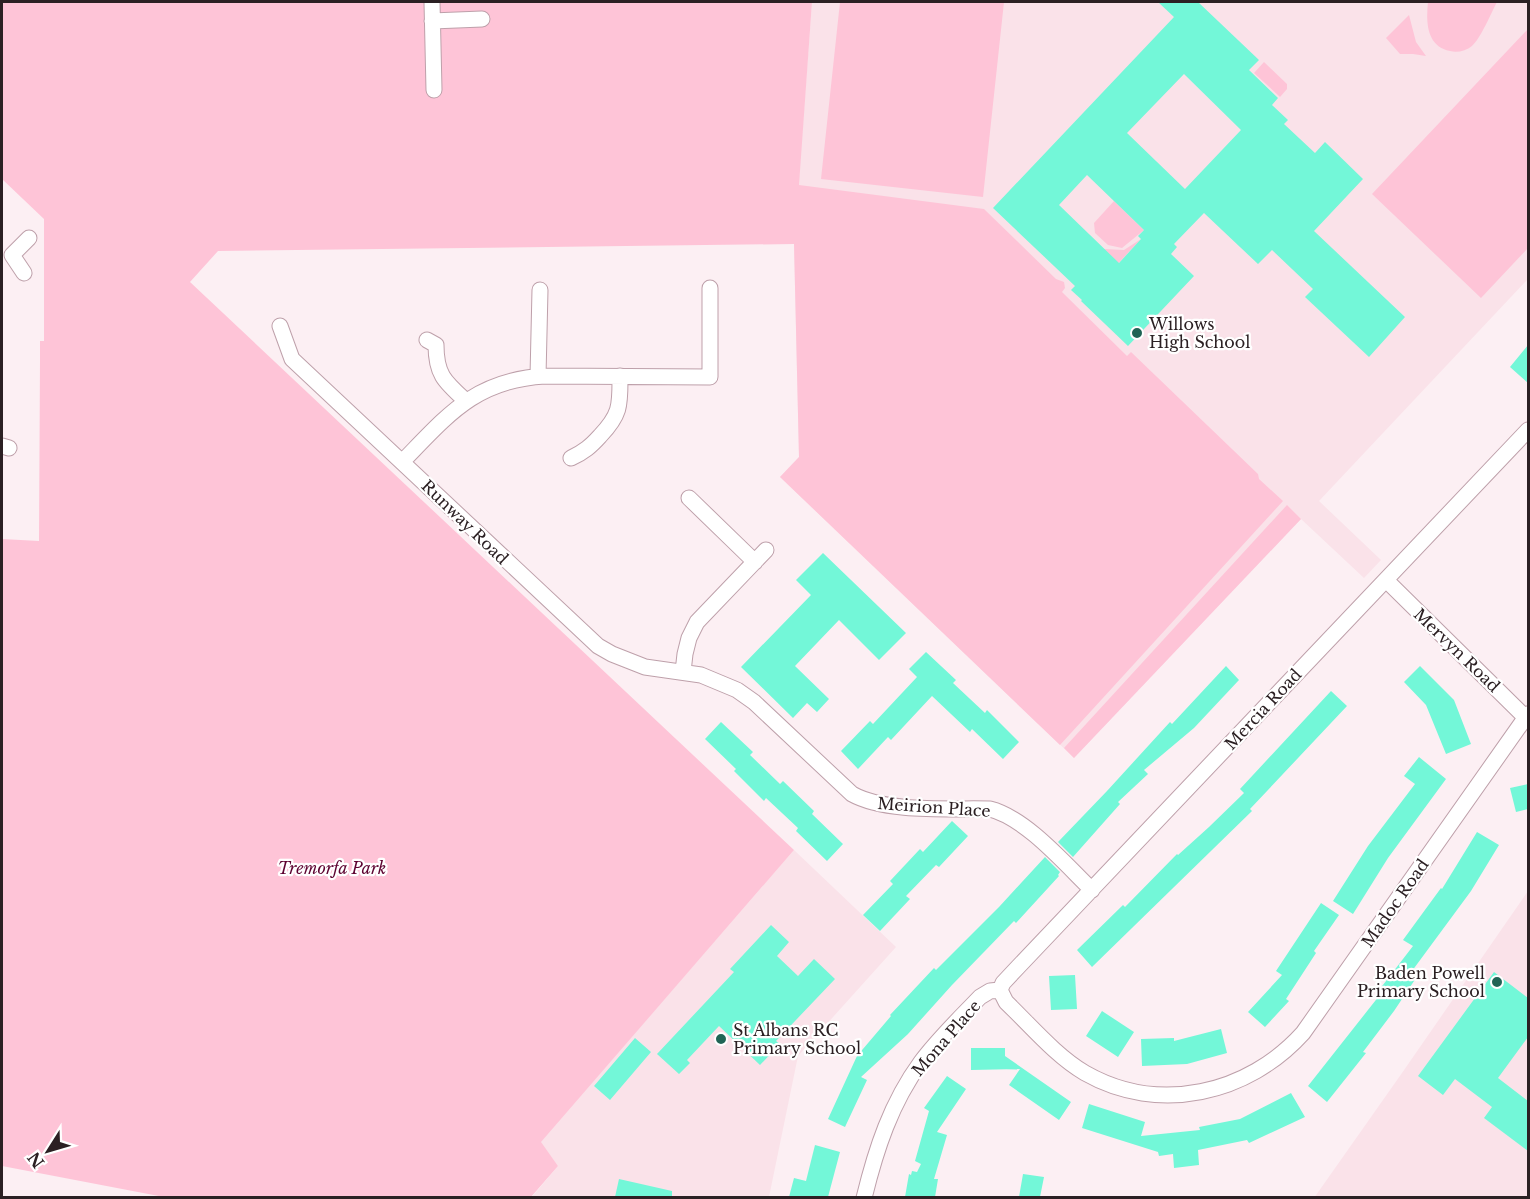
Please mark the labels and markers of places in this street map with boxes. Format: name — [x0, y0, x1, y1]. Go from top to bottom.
place label: Willows High School — [1148, 314, 1250, 352]
marker: Willows High School — [1130, 326, 1144, 340]
place label: Baden Powell Primary School — [1357, 963, 1485, 1001]
marker: Baden Powell Primary School — [1490, 975, 1504, 989]
place label: St Albans RC Primary School — [733, 1020, 861, 1058]
marker: St Albans RC Primary School — [714, 1032, 728, 1046]

